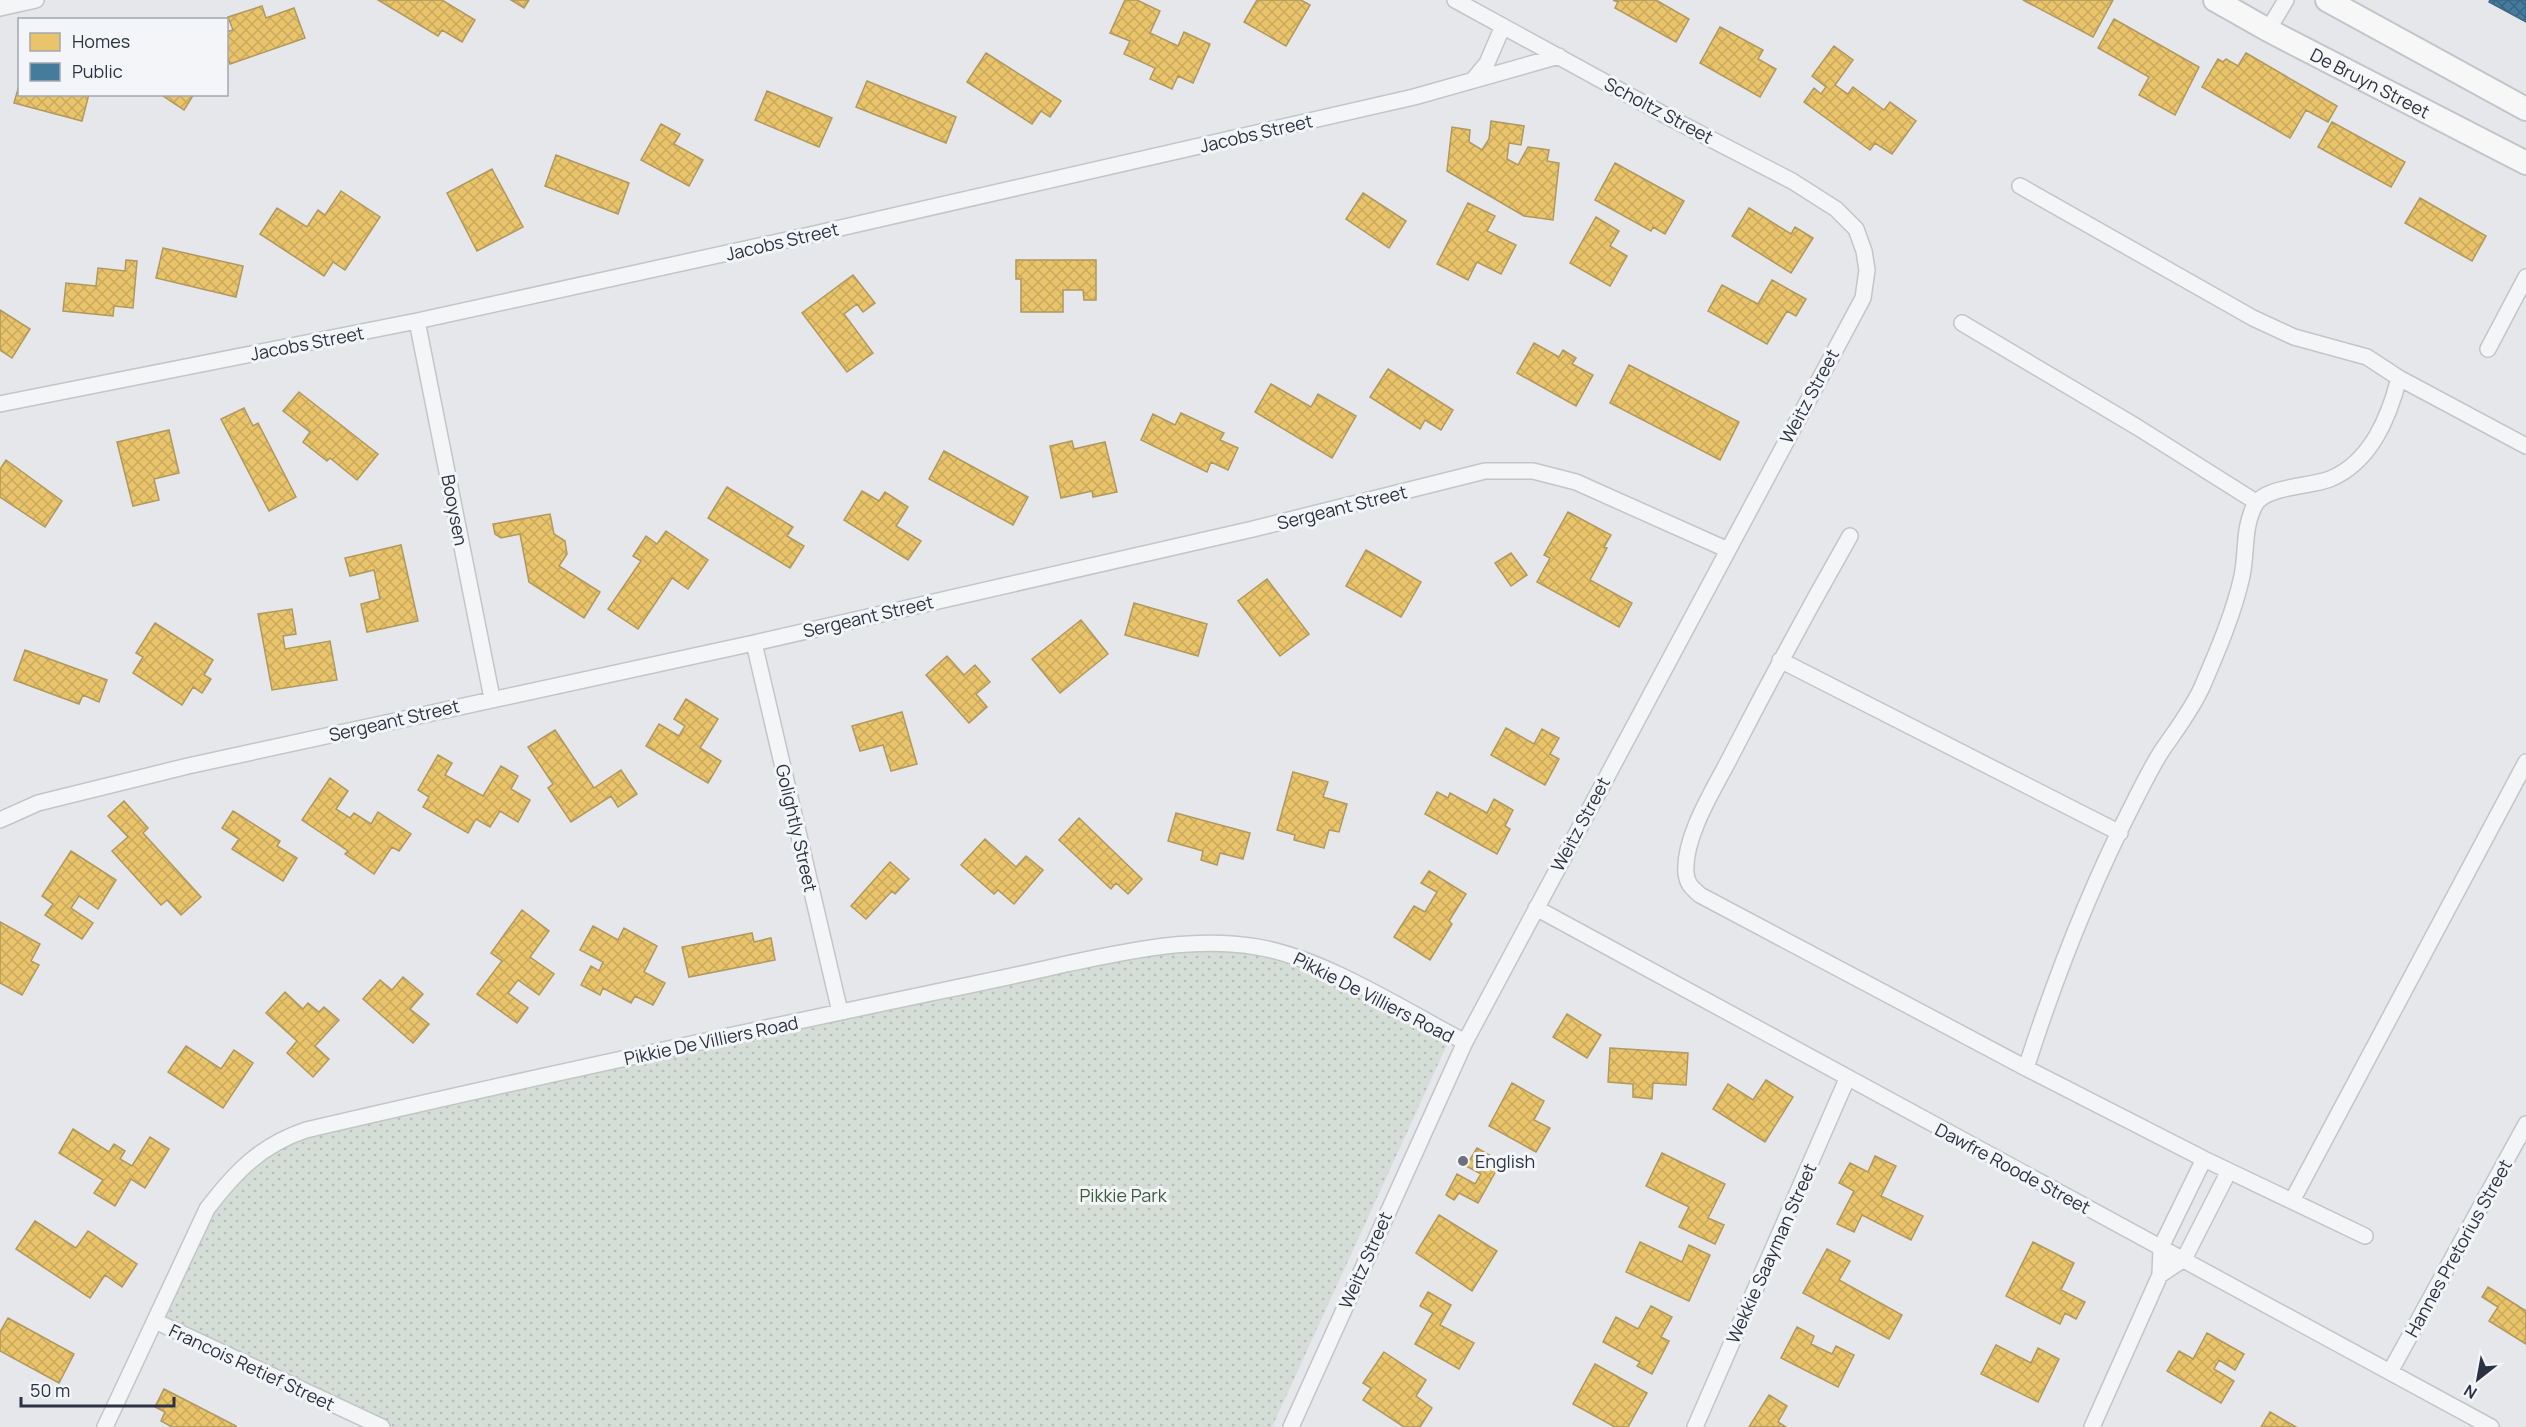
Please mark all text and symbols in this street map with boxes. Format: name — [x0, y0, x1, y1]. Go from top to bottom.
legend — [18, 18, 228, 96]
text: Homes — [72, 29, 130, 53]
street label: De Bruyn Street — [2306, 42, 2434, 123]
text: Public — [72, 59, 123, 83]
street label: Scholtz Street — [1600, 71, 1718, 149]
street label: Jacobs Street — [1197, 108, 1315, 158]
street label: Jacobs Street — [723, 216, 841, 266]
street label: Jacobs Street — [248, 320, 366, 366]
street label: Weitz Street — [1774, 345, 1844, 447]
street label: Booysen — [436, 472, 474, 548]
street label: Sergeant Street — [1275, 479, 1409, 535]
street label: Sergeant Street — [800, 589, 936, 643]
street label: Sergeant Street — [326, 693, 462, 747]
street label: Golightly Street — [771, 762, 823, 894]
street label: Weitz Street — [1545, 773, 1615, 875]
street label: Pikkie De Villiers Road — [1290, 946, 1458, 1048]
street label: Pikkie De Villiers Road — [622, 1010, 800, 1070]
street label: Dawfre Roode Street — [1931, 1117, 2095, 1219]
place label: English — [1475, 1149, 1535, 1173]
marker: English — [1456, 1154, 1470, 1168]
street label: Hannes Pretorius Street — [2399, 1155, 2517, 1341]
street label: Wekkie Saayman Street — [1720, 1159, 1822, 1347]
park label: Pikkie Park — [1079, 1183, 1168, 1207]
street label: Weitz Street — [1333, 1208, 1397, 1312]
street label: Francois Retief Street — [165, 1318, 339, 1416]
north arrow — [2448, 1349, 2508, 1409]
scale bar — [21, 1370, 174, 1408]
text: 50 m — [30, 1378, 70, 1402]
text: N — [2460, 1379, 2481, 1404]

